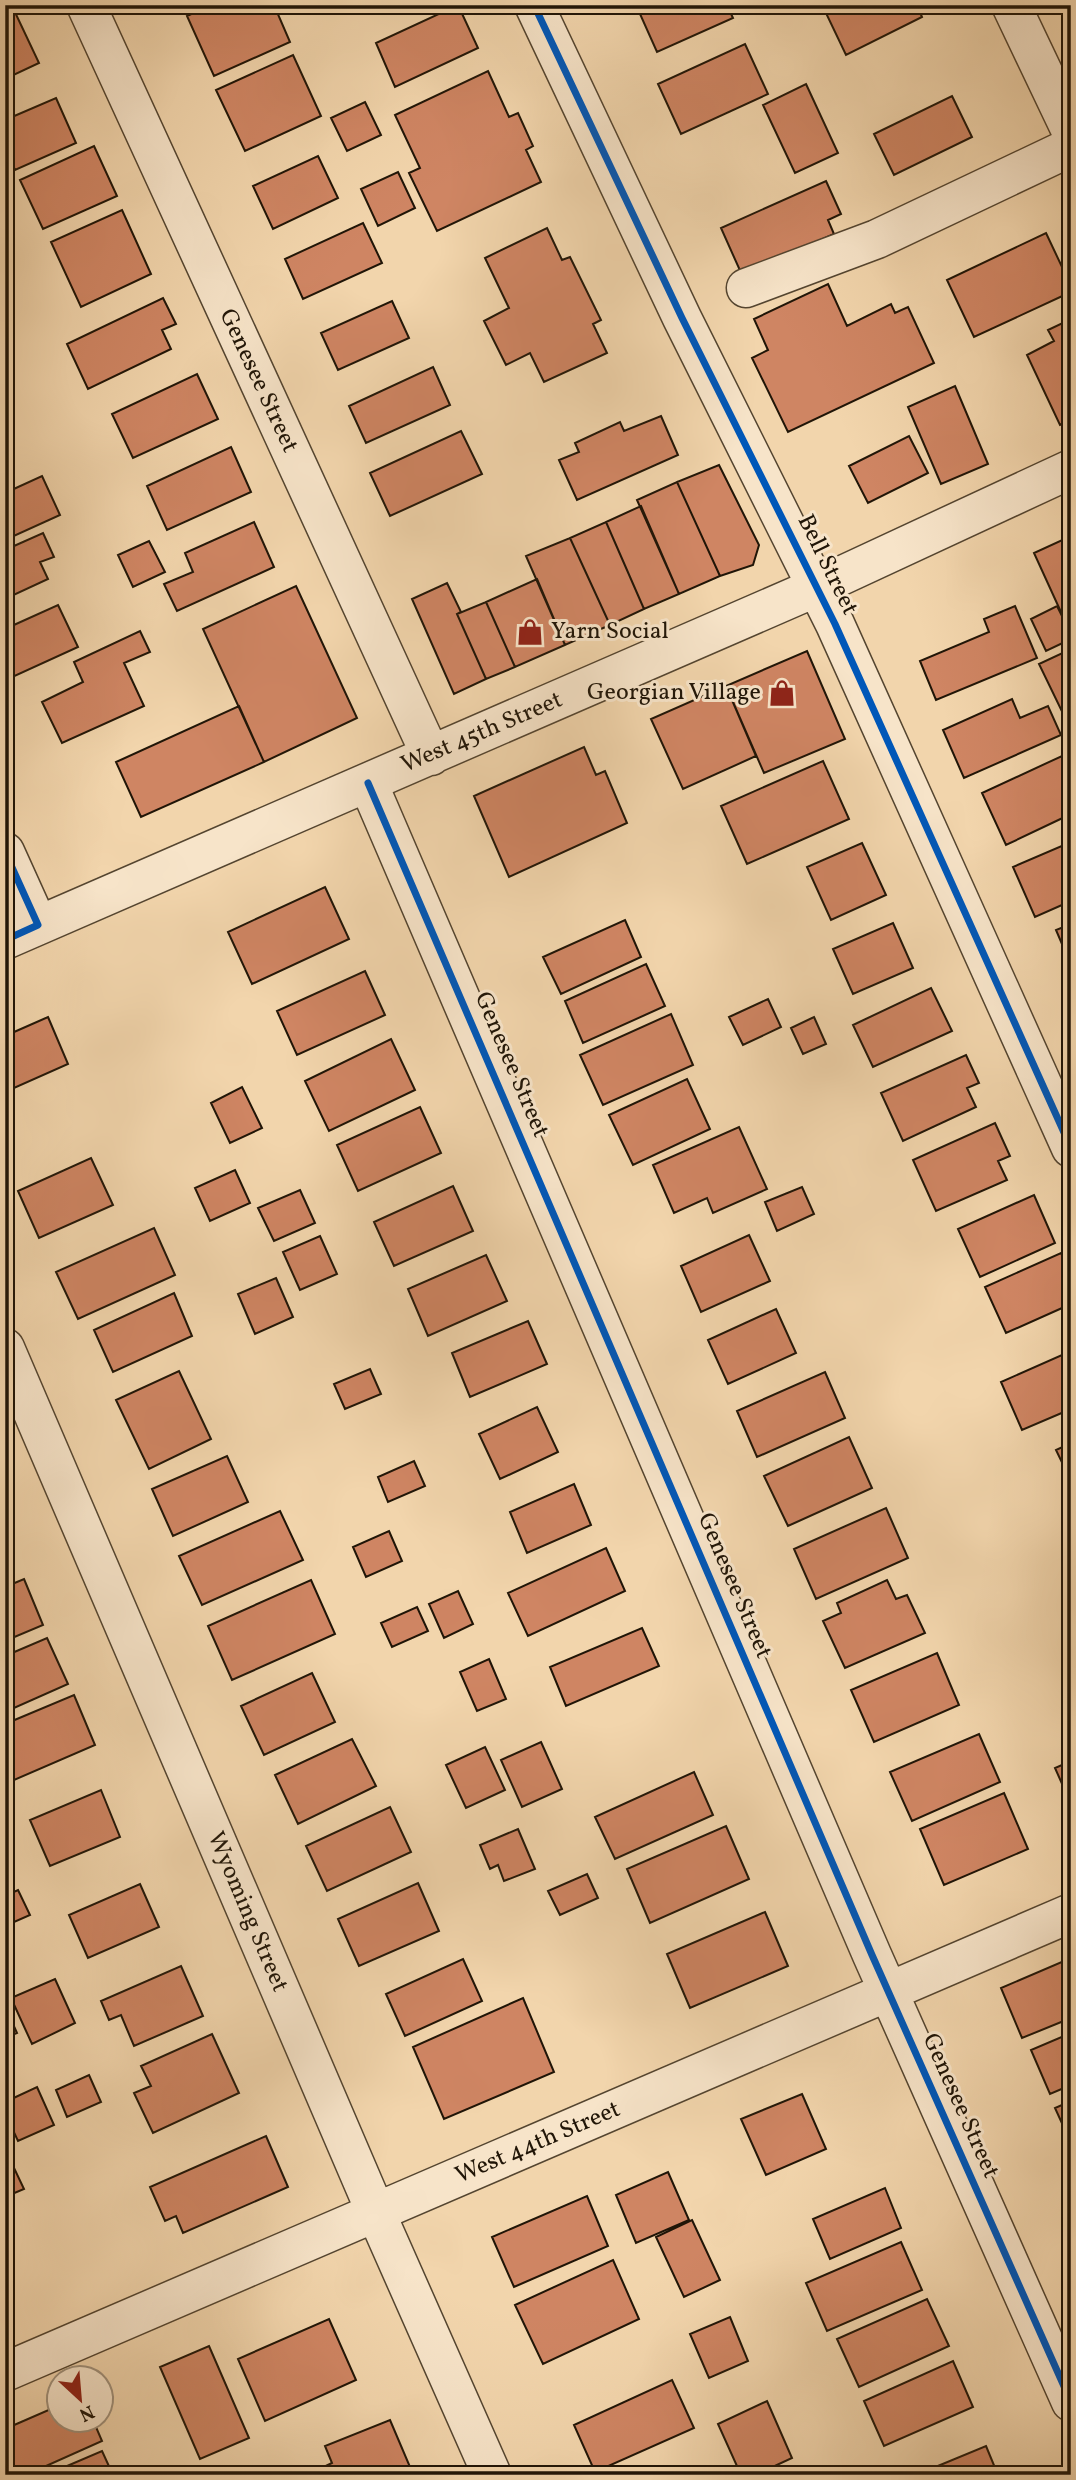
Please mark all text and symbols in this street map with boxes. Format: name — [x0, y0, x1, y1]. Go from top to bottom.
street label: Genesee Street — [210, 303, 306, 459]
street label: Bell Street — [788, 509, 866, 621]
place label: Yarn Social — [551, 615, 669, 649]
shop icon: Yarn Social — [515, 617, 545, 647]
place label: Georgian Village — [587, 676, 761, 710]
shop icon: Georgian Village — [767, 678, 797, 708]
street label: West 45th Street — [396, 684, 568, 782]
street label: Genesee Street — [465, 987, 557, 1143]
street label: Genesee Street — [688, 1508, 780, 1664]
street label: Wyoming Street — [198, 1826, 296, 1998]
street label: Genesee Street — [913, 2028, 1007, 2184]
street label: West 44th Street — [450, 2093, 626, 2193]
north arrow — [46, 2364, 116, 2434]
text: N — [74, 2398, 98, 2427]

